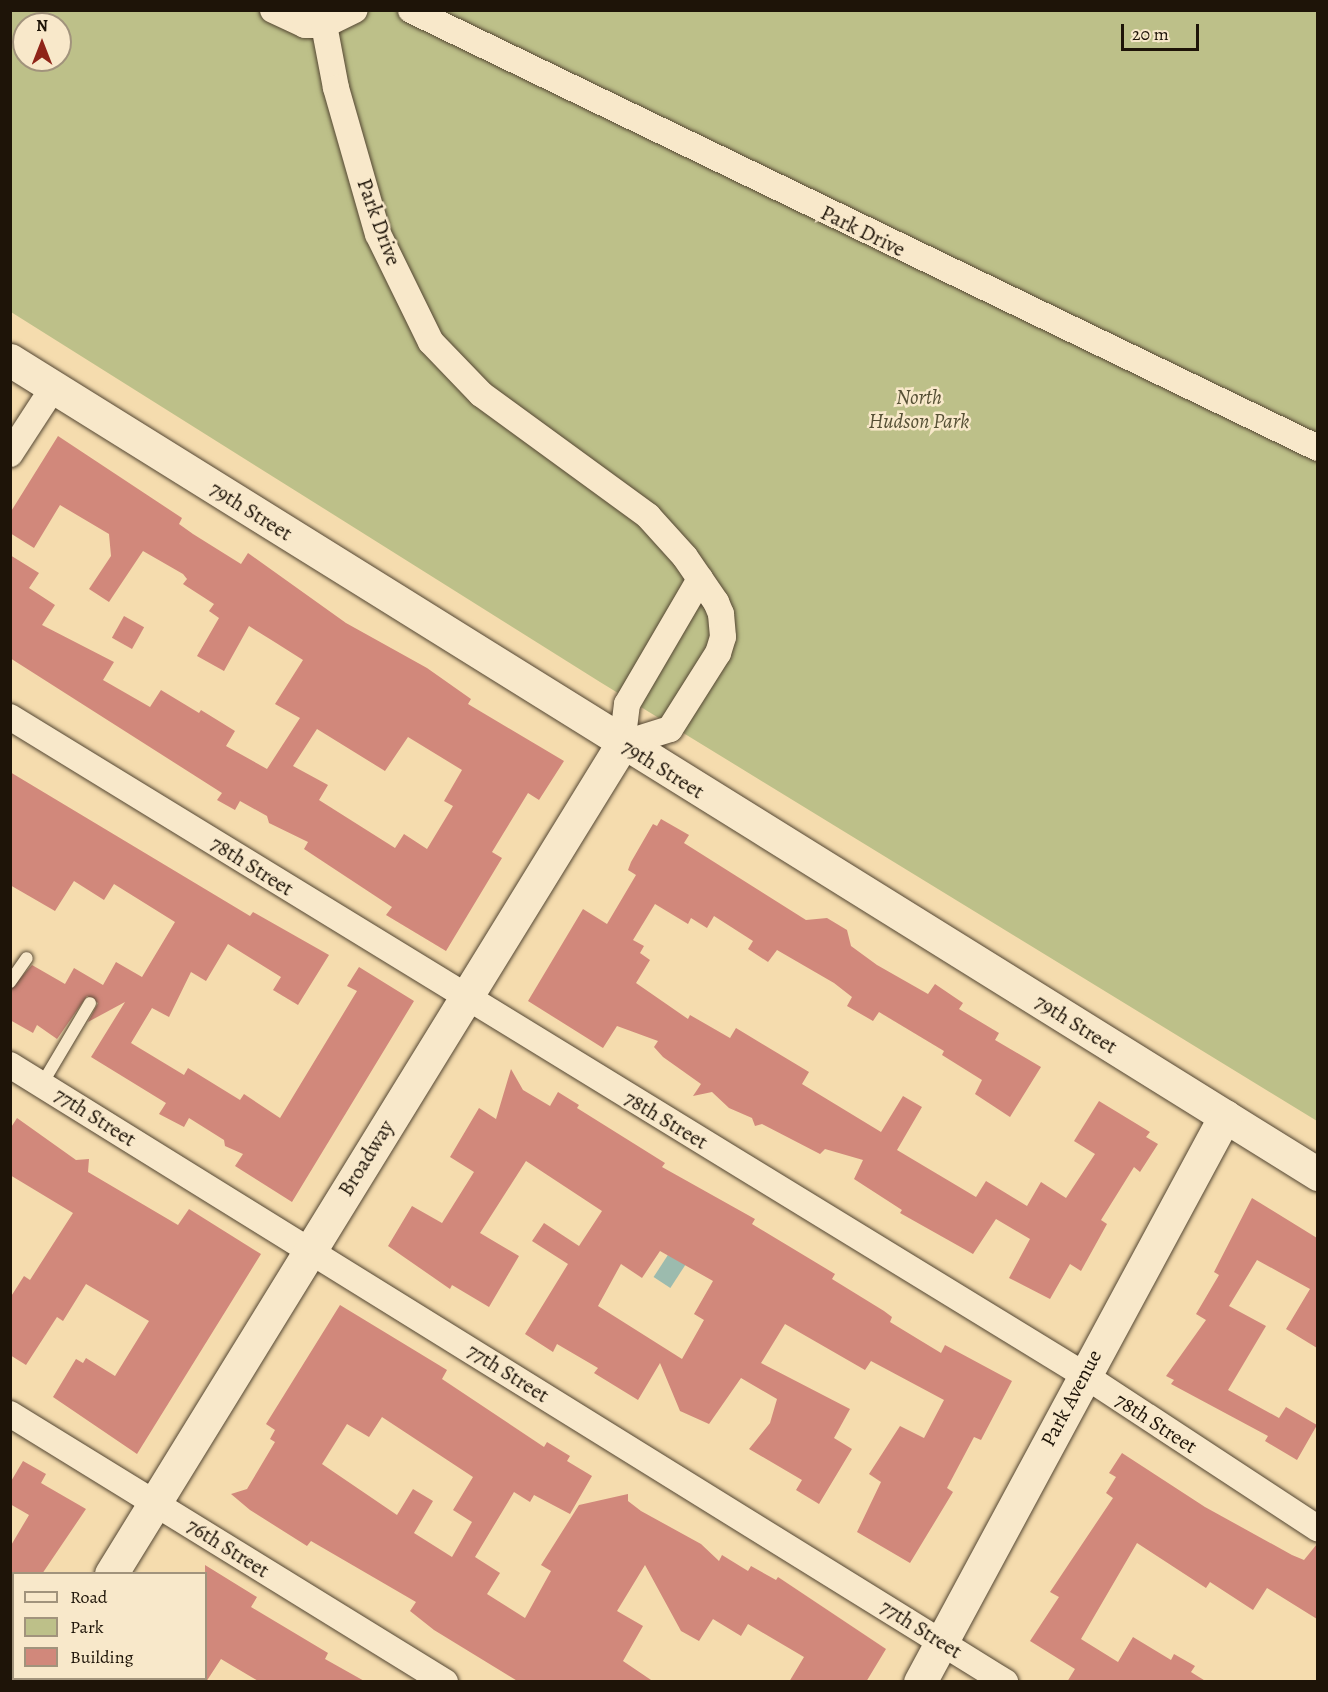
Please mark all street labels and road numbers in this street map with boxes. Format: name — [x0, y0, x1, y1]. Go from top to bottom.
street label: Park Drive — [352, 175, 406, 269]
street label: Park Drive — [817, 200, 909, 262]
street label: 79th Street — [205, 476, 297, 546]
street label: 79th Street — [617, 734, 709, 804]
street label: 78th Street — [206, 831, 298, 901]
street label: 79th Street — [1030, 989, 1122, 1059]
street label: 77th Street — [49, 1082, 141, 1152]
street label: 78th Street — [620, 1085, 712, 1155]
street label: Broadway — [333, 1115, 399, 1201]
street label: 77th Street — [462, 1338, 554, 1408]
street label: Park Avenue — [1035, 1345, 1107, 1451]
street label: 78th Street — [1110, 1387, 1202, 1459]
street label: 76th Street — [182, 1513, 274, 1583]
street label: 77th Street — [875, 1594, 967, 1664]

